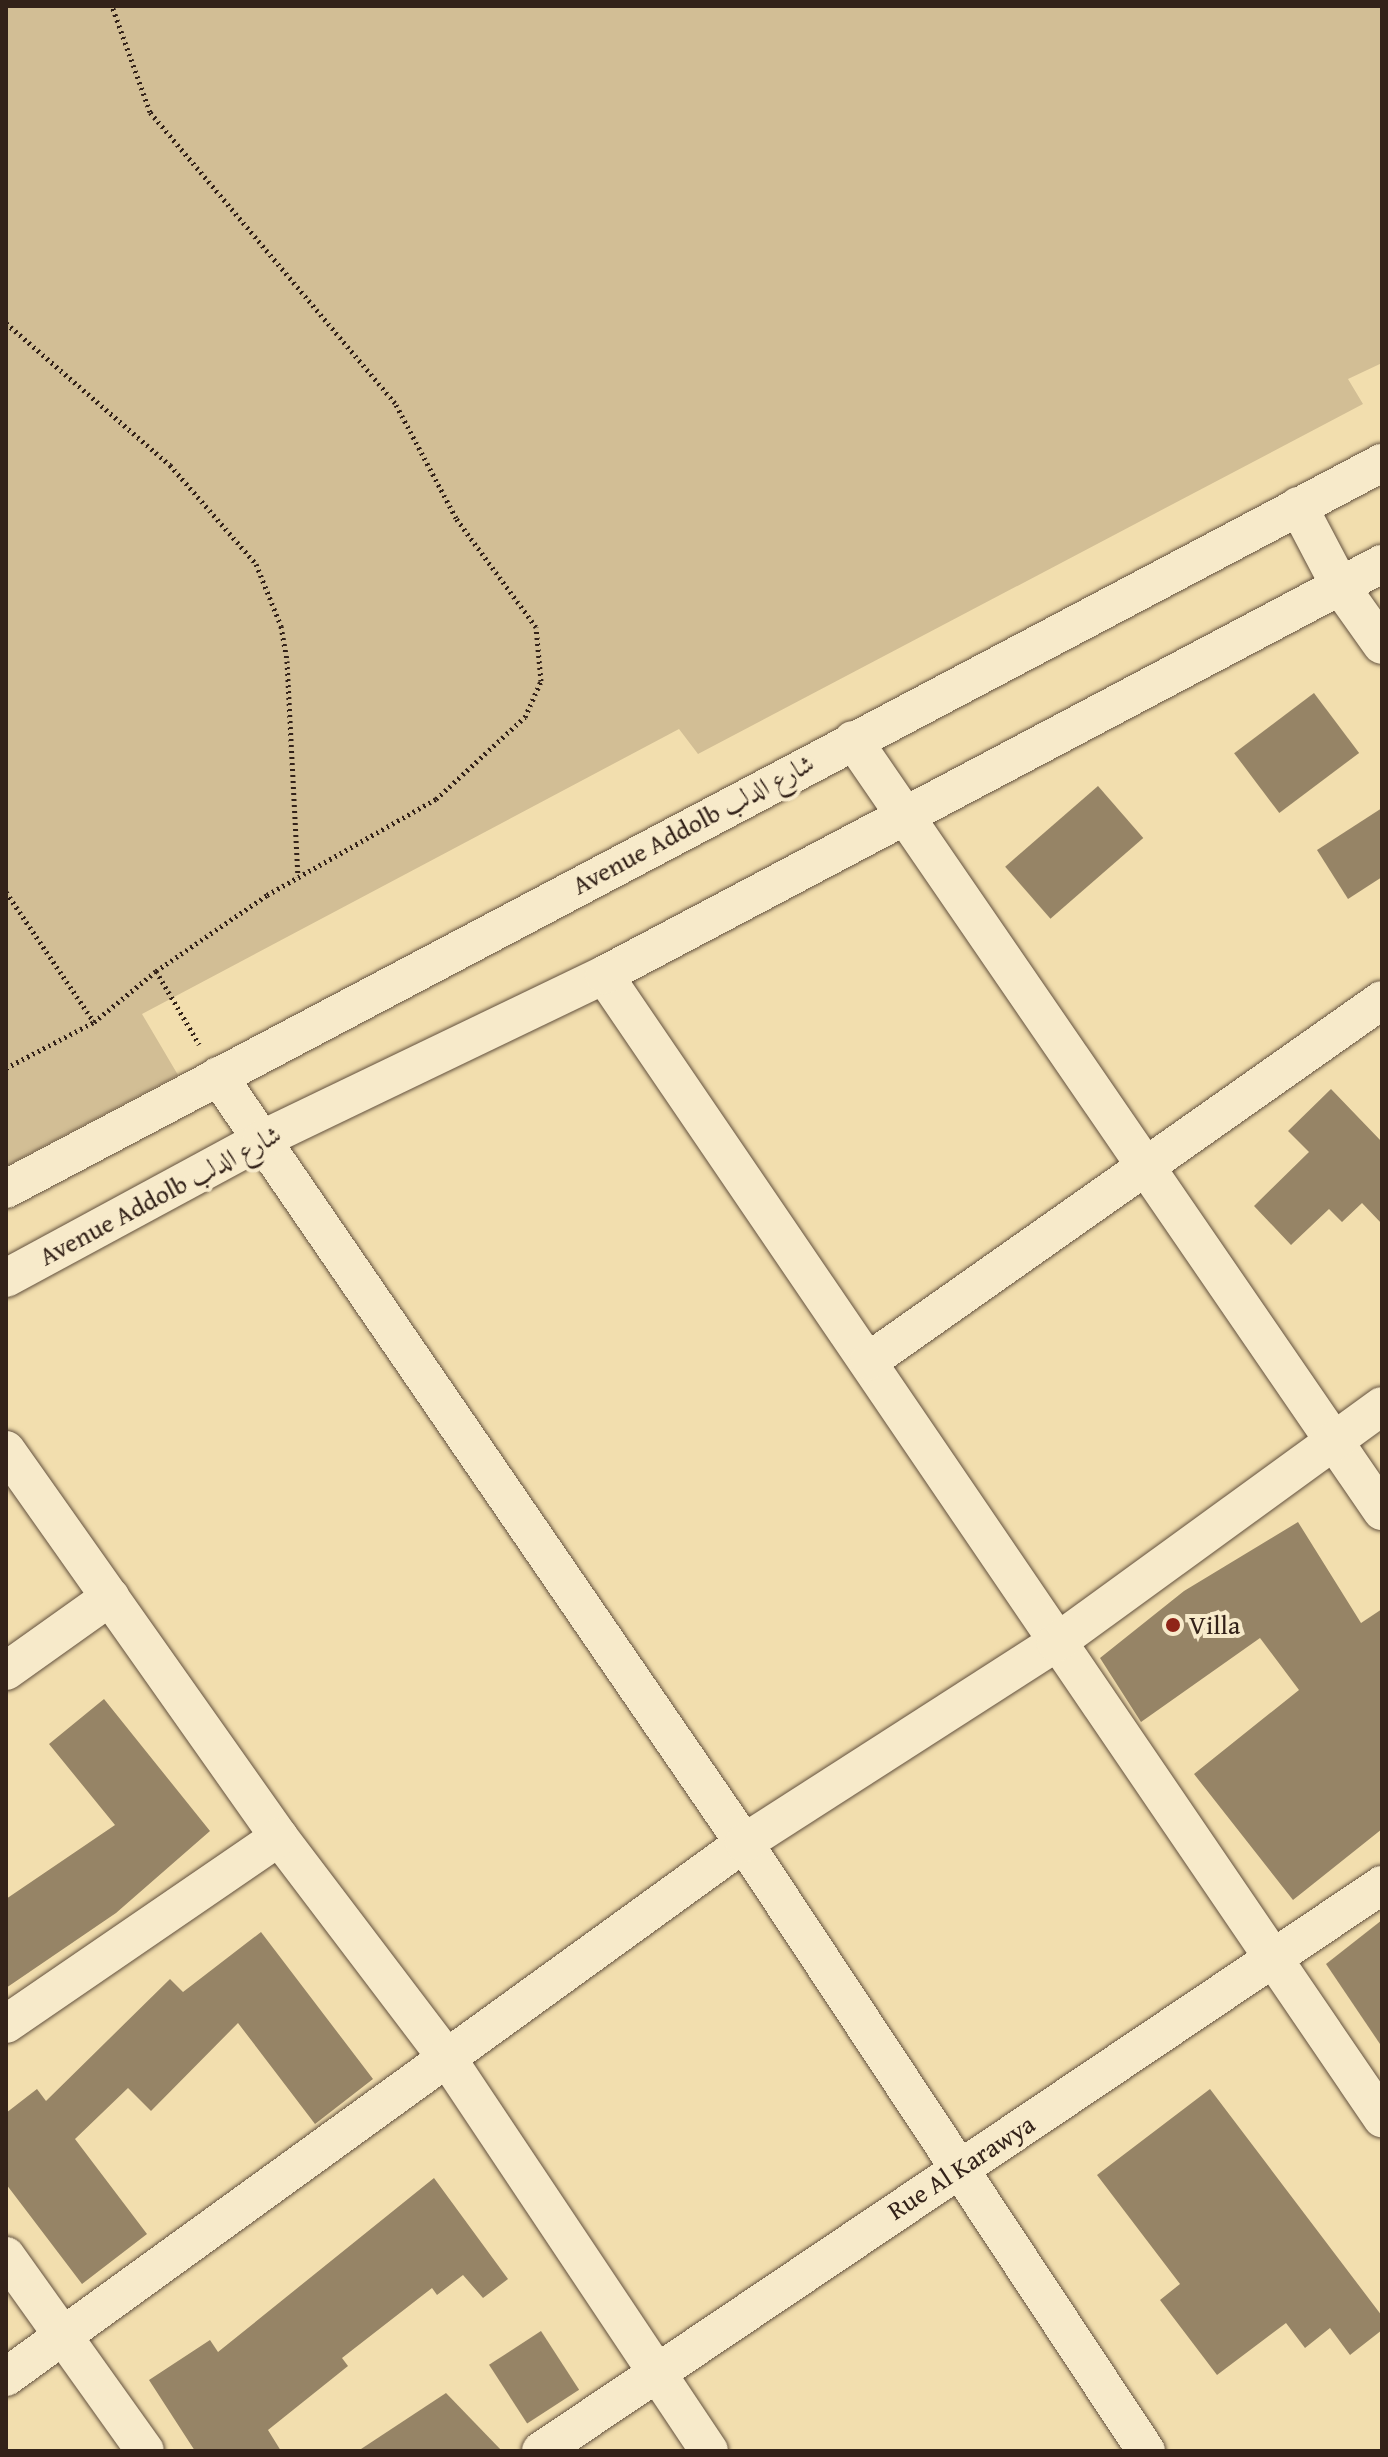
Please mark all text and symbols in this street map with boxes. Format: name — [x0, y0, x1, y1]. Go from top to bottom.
street label: Avenue Addolb شارع الدلب — [567, 747, 819, 901]
street label: Avenue Addolb شارع الدلب — [34, 1118, 286, 1272]
place label: Villa — [1189, 1609, 1240, 1641]
marker: Villa — [1164, 1616, 1182, 1634]
street label: Rue Al Karawya — [882, 2108, 1040, 2226]

